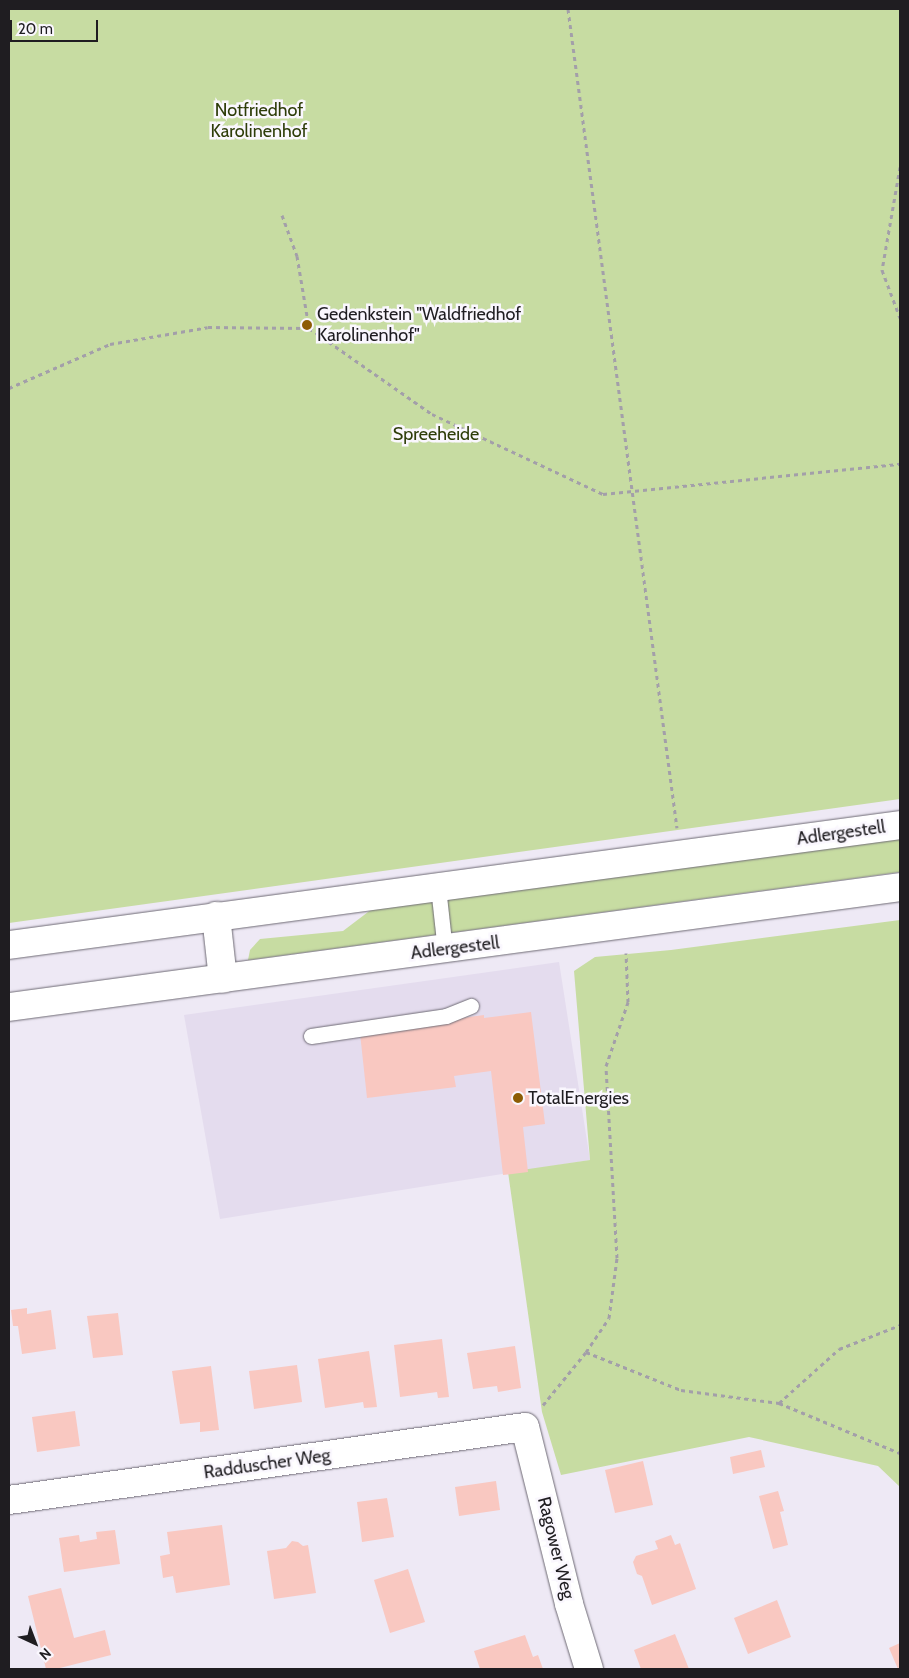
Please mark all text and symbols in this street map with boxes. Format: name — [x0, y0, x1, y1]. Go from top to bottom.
scale bar — [12, 10, 100, 42]
text: 20 m — [18, 20, 53, 38]
park label: Notfriedhof Karolinenhof — [210, 100, 308, 142]
place label: Gedenkstein "Waldfriedhof Karolinenhof" — [317, 304, 521, 346]
marker: Gedenkstein "Waldfriedhof Karolinenhof" — [301, 319, 313, 331]
park label: Spreeheide — [393, 423, 479, 445]
street label: Adlergestell — [795, 816, 887, 850]
street label: Adlergestell — [409, 932, 501, 964]
place label: TotalEnergies — [528, 1087, 629, 1109]
marker: TotalEnergies — [512, 1092, 524, 1104]
street label: Radduscher Weg — [202, 1444, 332, 1484]
street label: Ragower Weg — [533, 1495, 579, 1601]
north arrow — [10, 1618, 60, 1668]
text: N — [35, 1644, 55, 1664]

